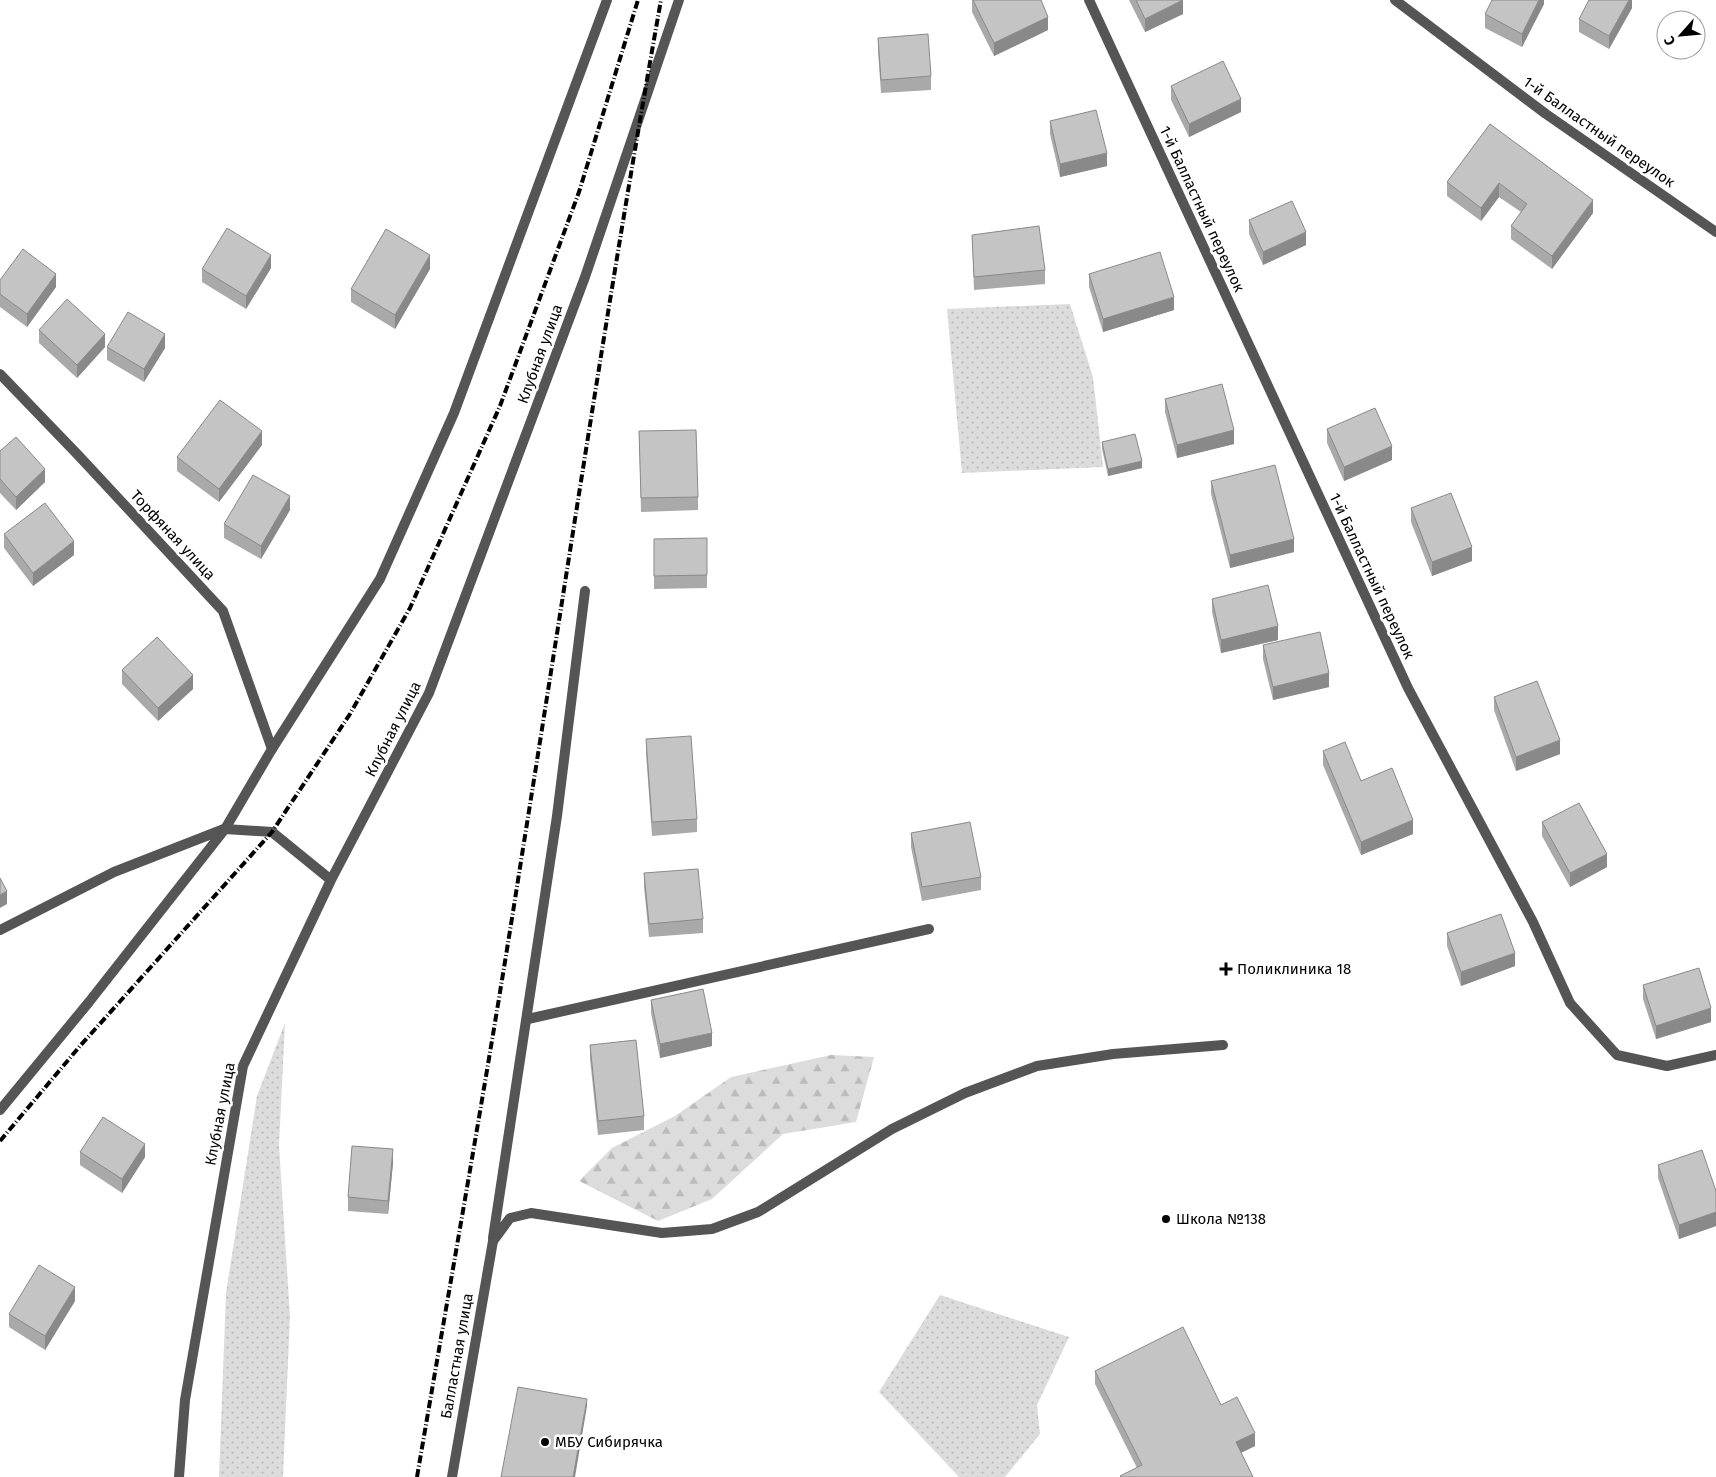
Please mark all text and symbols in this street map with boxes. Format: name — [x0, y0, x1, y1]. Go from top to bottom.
north arrow — [1656, 10, 1706, 60]
text: С — [1660, 33, 1679, 48]
street label: 1-й Балластный переулок — [1520, 73, 1678, 191]
street label: 1-й Балластный переулок — [1156, 123, 1249, 295]
street label: Клубная улица — [514, 302, 566, 406]
street label: Торфяная улица — [127, 486, 219, 584]
street label: 1-й Балластный переулок — [1326, 490, 1419, 662]
street label: Клубная улица — [361, 678, 425, 780]
place label: Поликлиника 18 — [1237, 960, 1351, 978]
marker: Поликлиника 18 — [1219, 962, 1233, 976]
street label: Клубная улица — [201, 1061, 239, 1167]
place label: Школа №138 — [1176, 1210, 1266, 1228]
marker: Школа №138 — [1160, 1213, 1172, 1225]
street label: Балластная улица — [437, 1292, 477, 1420]
place label: МБУ Сибирячка — [555, 1433, 663, 1451]
marker: МБУ Сибирячка — [539, 1436, 551, 1448]

